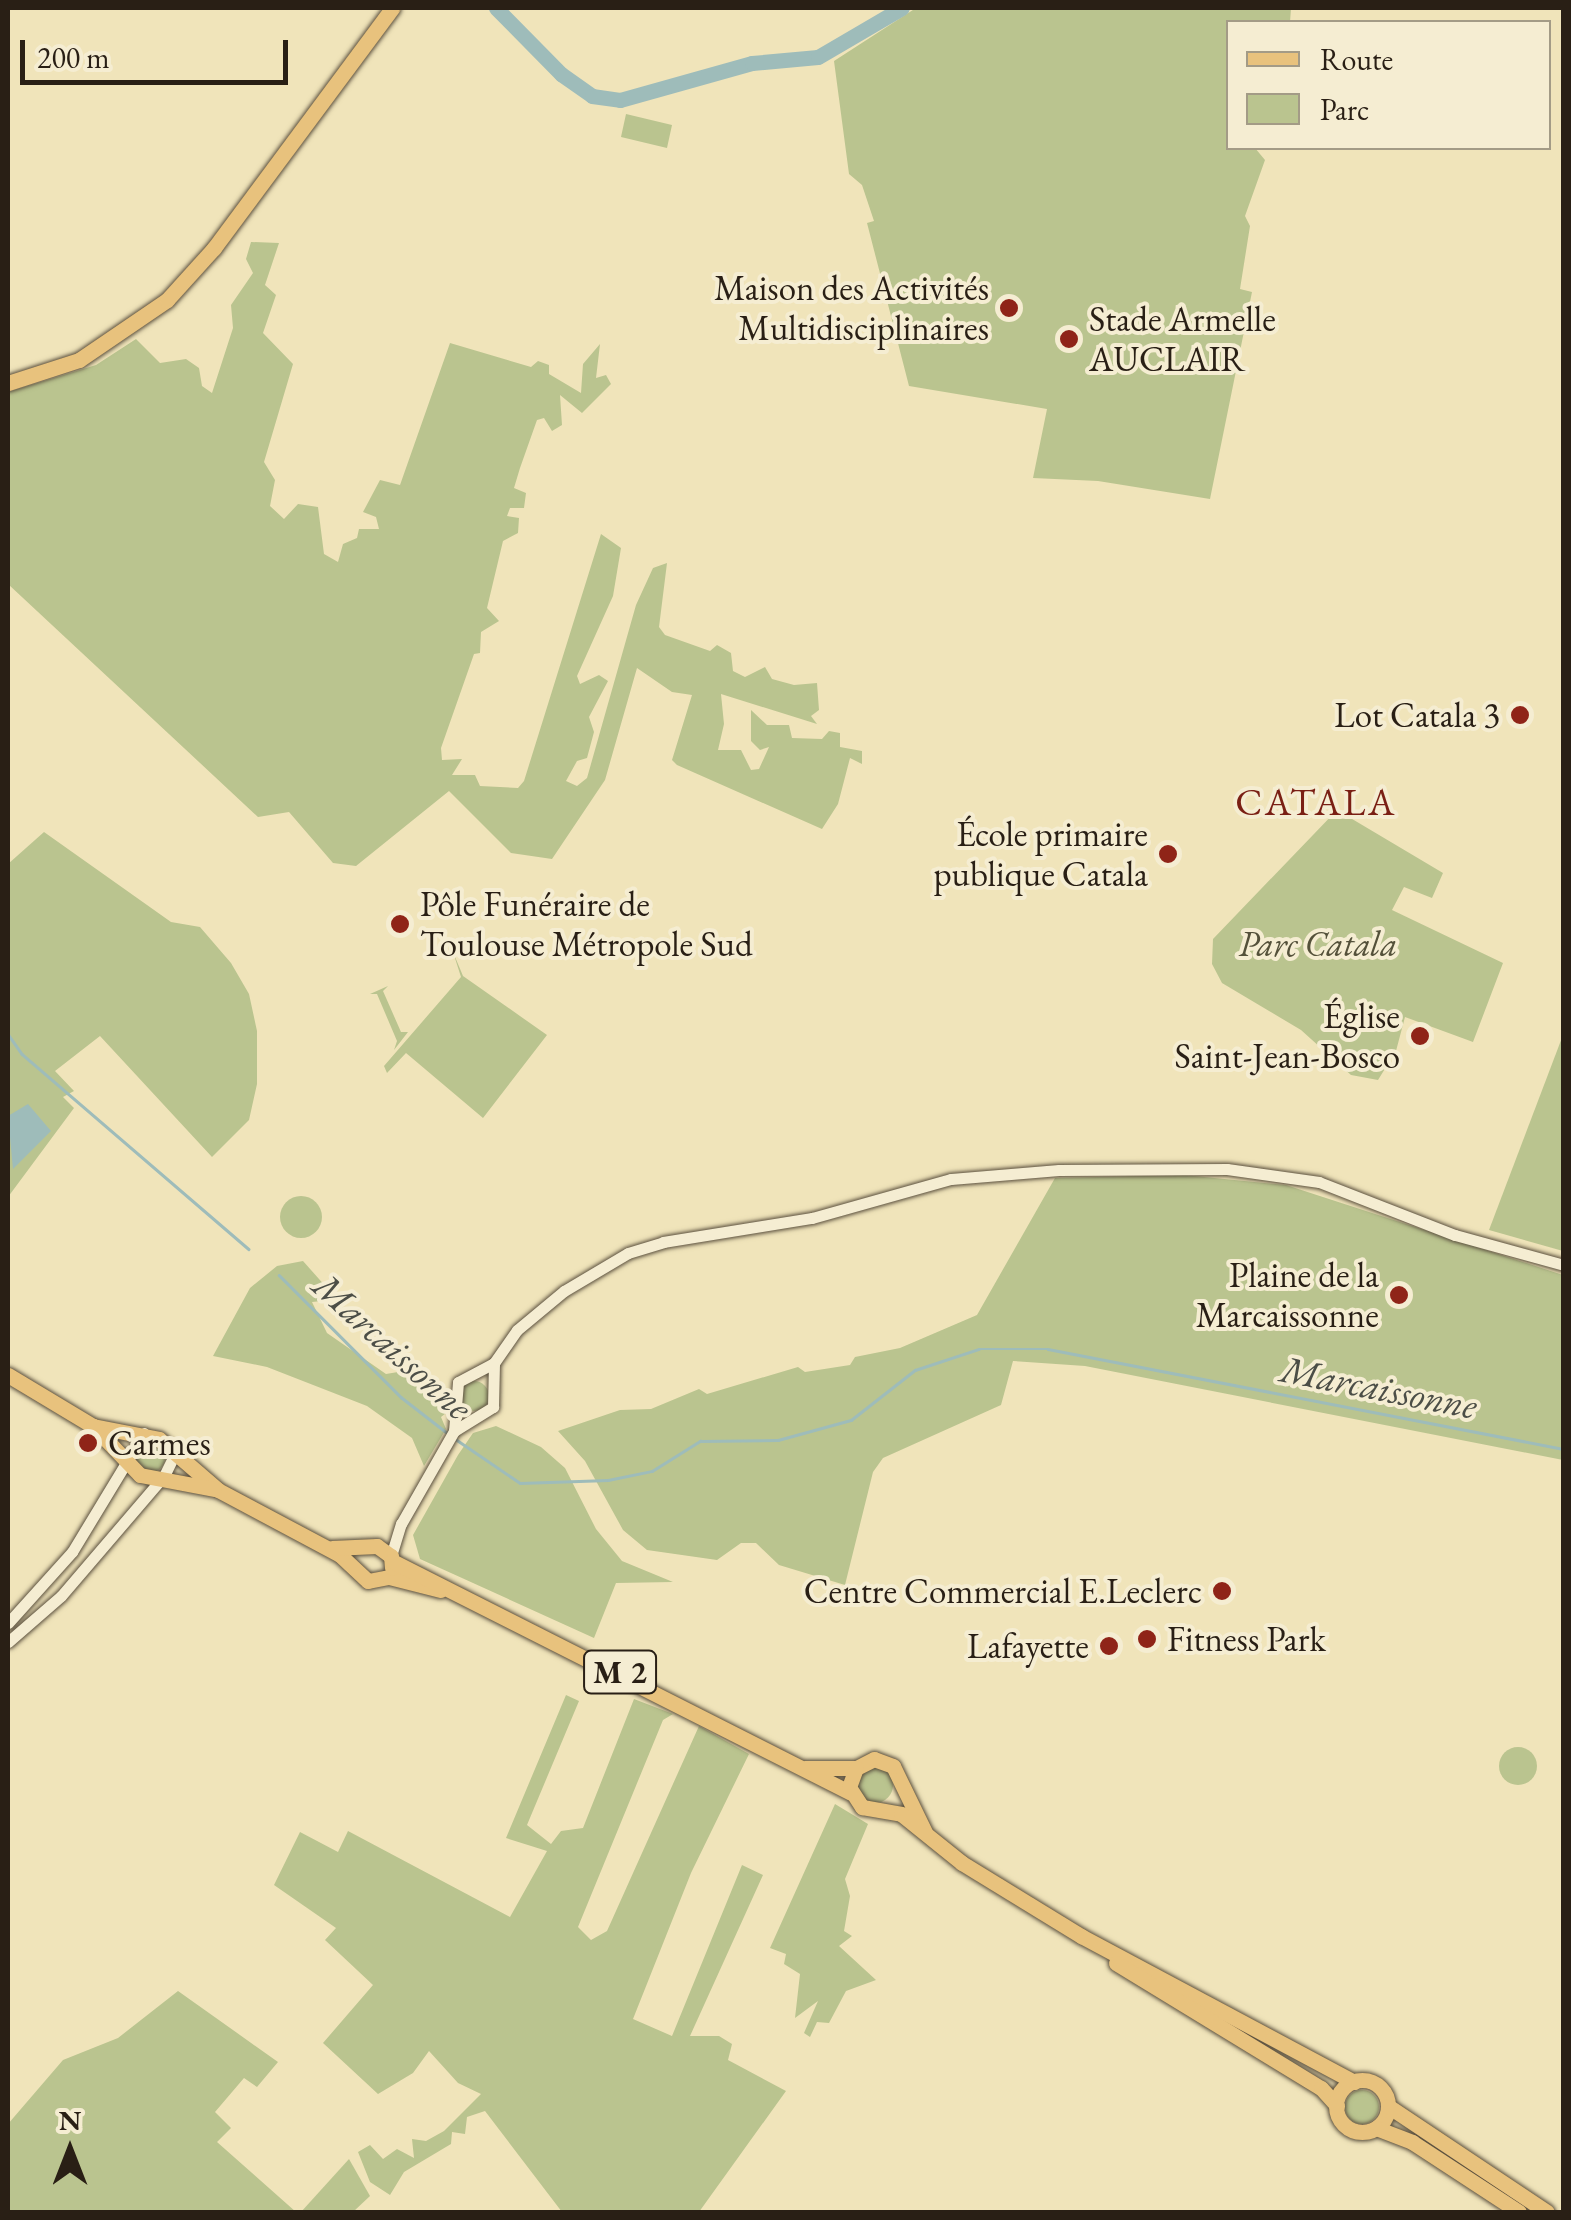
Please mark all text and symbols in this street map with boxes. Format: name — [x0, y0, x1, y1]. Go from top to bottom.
scale bar — [25, 20, 292, 82]
legend — [1226, 20, 1551, 150]
text: 200 m — [37, 38, 110, 77]
text: Route — [1320, 40, 1393, 79]
text: Parc — [1320, 90, 1369, 129]
place label: Maison des Activités Multidisciplinaires — [714, 267, 989, 349]
marker: Maison des Activités Multidisciplinaires — [998, 297, 1020, 319]
place label: Stade Armelle AUCLAIR — [1089, 298, 1276, 380]
marker: Stade Armelle AUCLAIR — [1058, 328, 1080, 350]
place label: Lot Catala 3 — [1334, 694, 1500, 736]
marker: Lot Catala 3 — [1509, 704, 1531, 726]
district label: CATALA — [1235, 779, 1397, 825]
place label: École primaire publique Catala — [933, 813, 1148, 895]
marker: École primaire publique Catala — [1157, 843, 1179, 865]
place label: Pôle Funéraire de Toulouse Métropole Sud — [420, 883, 753, 965]
marker: Pôle Funéraire de Toulouse Métropole Sud — [389, 913, 411, 935]
park label: Parc Catala — [1238, 923, 1398, 965]
place label: Église Saint-Jean-Bosco — [1174, 995, 1400, 1077]
marker: Église Saint-Jean-Bosco — [1409, 1025, 1431, 1047]
place label: Plaine de la Marcaissonne — [1196, 1254, 1379, 1336]
water label: Marcaissonne — [304, 1263, 482, 1429]
marker: Plaine de la Marcaissonne — [1388, 1284, 1410, 1306]
water label: Marcaissonne — [1277, 1346, 1481, 1428]
place label: Carmes — [108, 1422, 211, 1464]
marker: Carmes — [77, 1432, 99, 1454]
place label: Centre Commercial E.Leclerc — [804, 1570, 1202, 1612]
marker: Centre Commercial E.Leclerc — [1211, 1580, 1233, 1602]
place label: Fitness Park — [1167, 1618, 1326, 1660]
place label: Lafayette — [967, 1625, 1089, 1667]
marker: Fitness Park — [1136, 1628, 1158, 1650]
marker: Lafayette — [1098, 1635, 1120, 1657]
road number: M 2 — [582, 1645, 658, 1699]
north arrow — [20, 2100, 120, 2200]
text: N — [59, 2102, 81, 2138]

